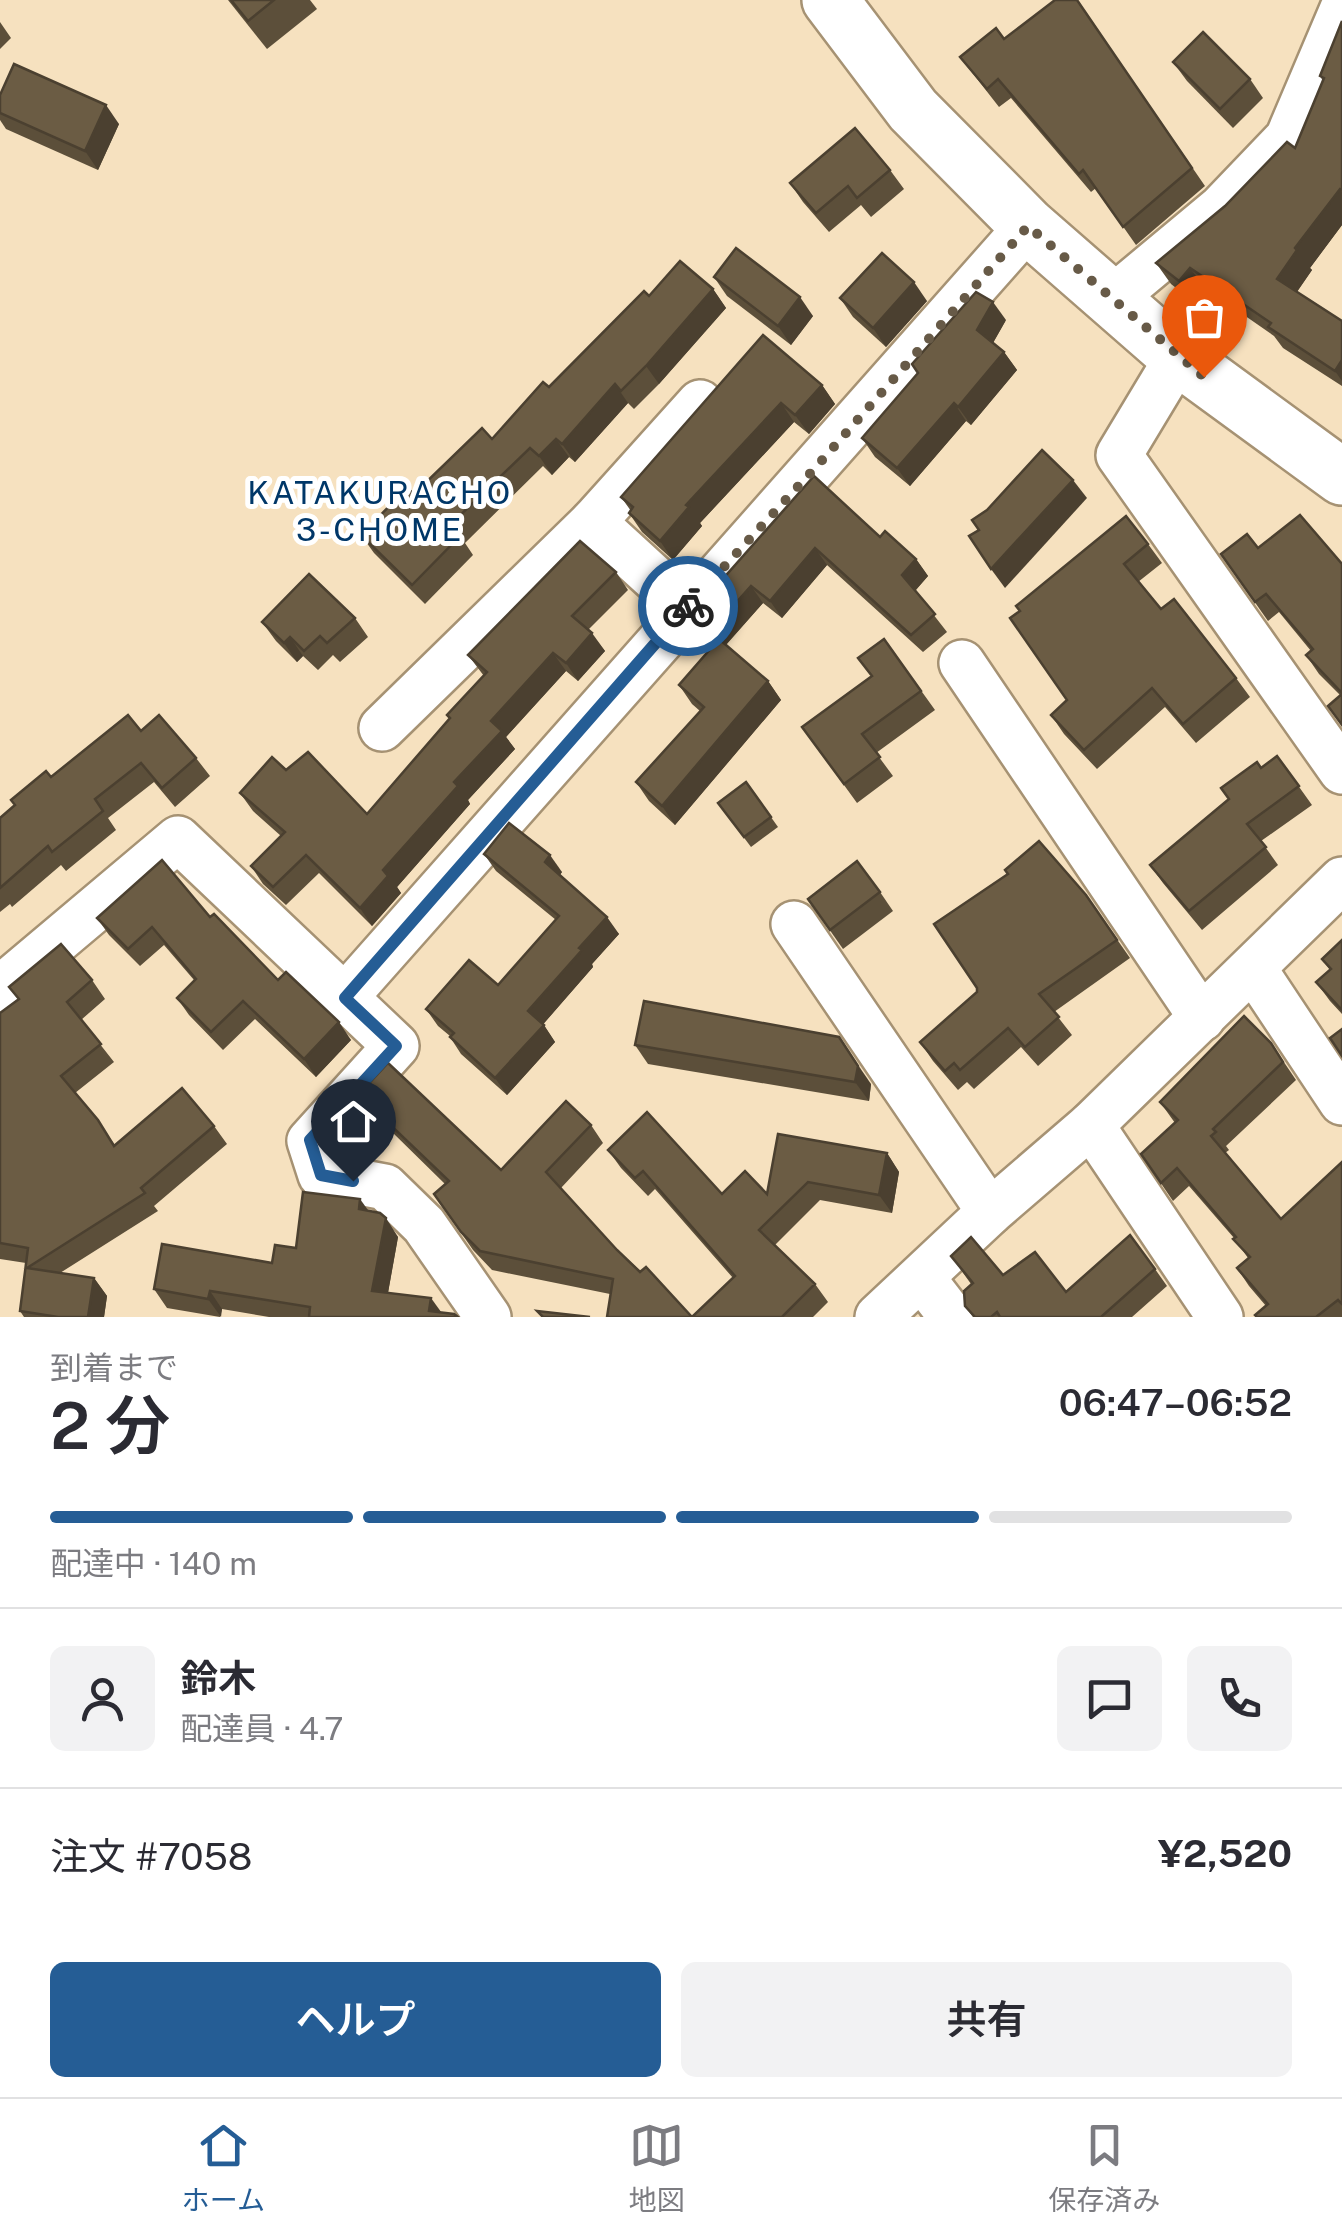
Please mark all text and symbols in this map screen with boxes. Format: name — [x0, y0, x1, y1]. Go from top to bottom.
pin — [1162, 275, 1247, 378]
icon: bag — [1177, 290, 1232, 345]
district label: KATAKURACHO 3-CHOME — [247, 474, 513, 548]
courier — [638, 556, 738, 656]
icon: bike — [661, 579, 716, 634]
pin — [311, 1079, 396, 1182]
icon: home — [326, 1094, 381, 1149]
text: 到着まで — [50, 1349, 178, 1386]
text: 06:47–06:52 — [1059, 1380, 1292, 1425]
text: 2 分 — [50, 1387, 170, 1464]
text: 配達中 · 140 m — [50, 1545, 257, 1582]
button: person — [50, 1646, 155, 1751]
button: chat — [1057, 1646, 1162, 1751]
button: phone — [1187, 1646, 1292, 1751]
text: 鈴木 — [180, 1656, 256, 1701]
text: 配達員 · 4.7 — [180, 1710, 344, 1747]
text: ¥2,520 — [1158, 1831, 1292, 1876]
text: 注文 #7058 — [50, 1834, 252, 1879]
button: ヘルプ — [50, 1962, 661, 2077]
button: 共有 — [681, 1962, 1292, 2077]
tab: ホーム — [182, 2118, 265, 2218]
tab: 地図 — [629, 2118, 685, 2218]
tab: 保存済み — [1048, 2118, 1160, 2218]

